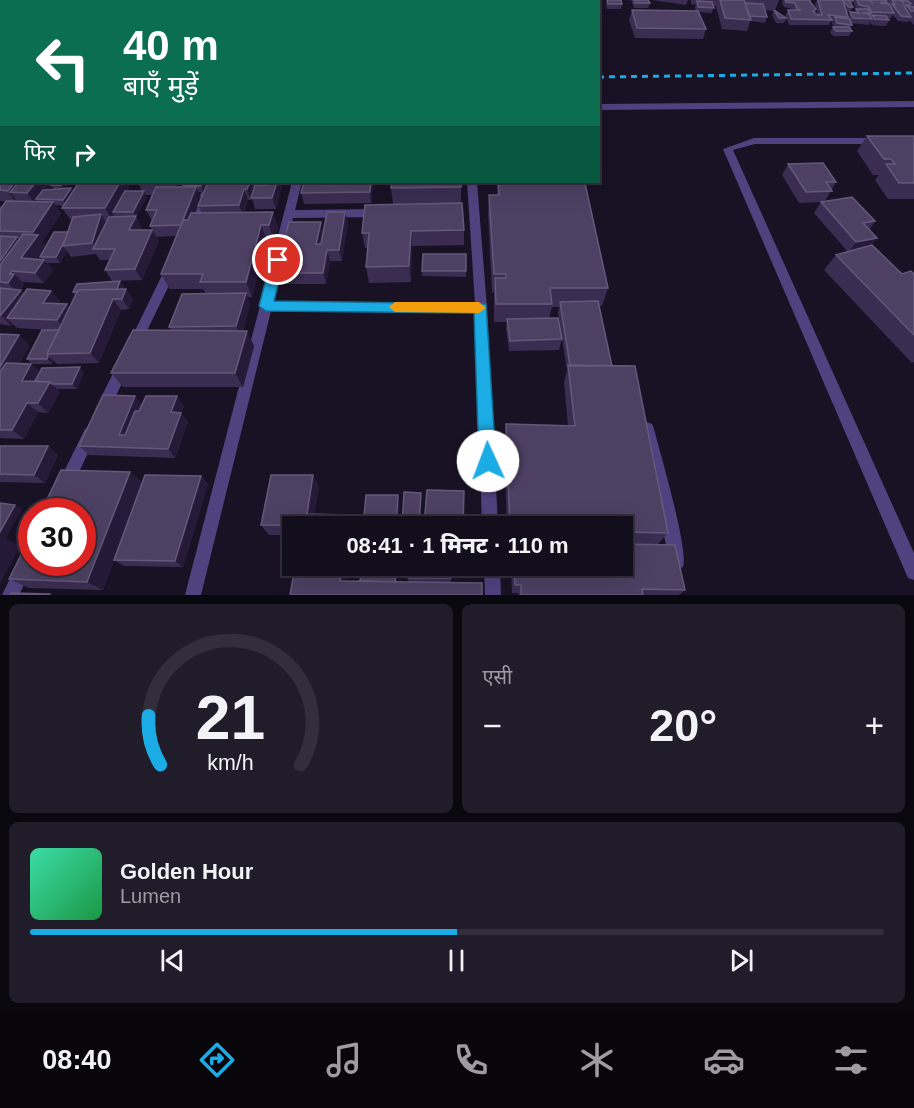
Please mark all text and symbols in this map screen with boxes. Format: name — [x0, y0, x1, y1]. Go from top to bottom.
text: 40 m — [123, 22, 219, 69]
icon: left — [24, 24, 102, 102]
text: बाएँ मुड़ें — [123, 71, 198, 101]
icon: right — [68, 138, 101, 171]
text: फिर — [24, 140, 56, 165]
pin — [252, 234, 303, 285]
icon: arrive — [261, 243, 294, 276]
position arrow — [456, 429, 520, 493]
speed limit sign: 30 — [18, 498, 96, 576]
text: 08:41 · 1 मिनट · 110 m — [346, 533, 569, 558]
text: एसी — [483, 666, 512, 688]
text: 21 — [196, 683, 265, 752]
text: 20° — [649, 700, 717, 751]
text: − — [483, 707, 502, 744]
text: + — [865, 707, 884, 744]
text: km/h — [208, 752, 254, 776]
text: Golden Hour — [120, 859, 253, 884]
text: Lumen — [120, 885, 181, 907]
icon: previous — [156, 944, 189, 977]
icon: pause — [440, 944, 473, 977]
icon: next — [725, 944, 758, 977]
icon: directions — [196, 1039, 238, 1081]
icon: music — [323, 1039, 365, 1081]
icon: phone — [450, 1039, 492, 1081]
icon: climate — [576, 1039, 618, 1081]
icon: car — [703, 1039, 745, 1081]
icon: filters — [830, 1039, 872, 1081]
text: 08:40 — [42, 1045, 111, 1075]

